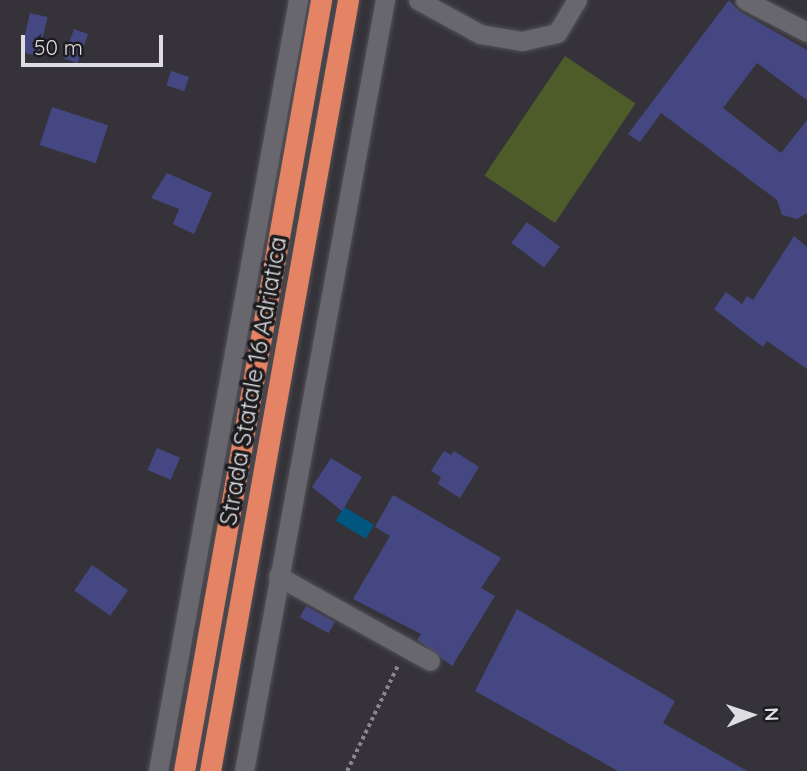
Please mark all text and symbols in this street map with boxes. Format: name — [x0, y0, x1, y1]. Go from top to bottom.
scale bar — [24, 21, 166, 65]
text: 50 m — [34, 34, 83, 60]
street label: Strada Statale 16 Adriatica — [213, 234, 293, 528]
north arrow — [716, 680, 786, 750]
text: N — [760, 707, 784, 722]

